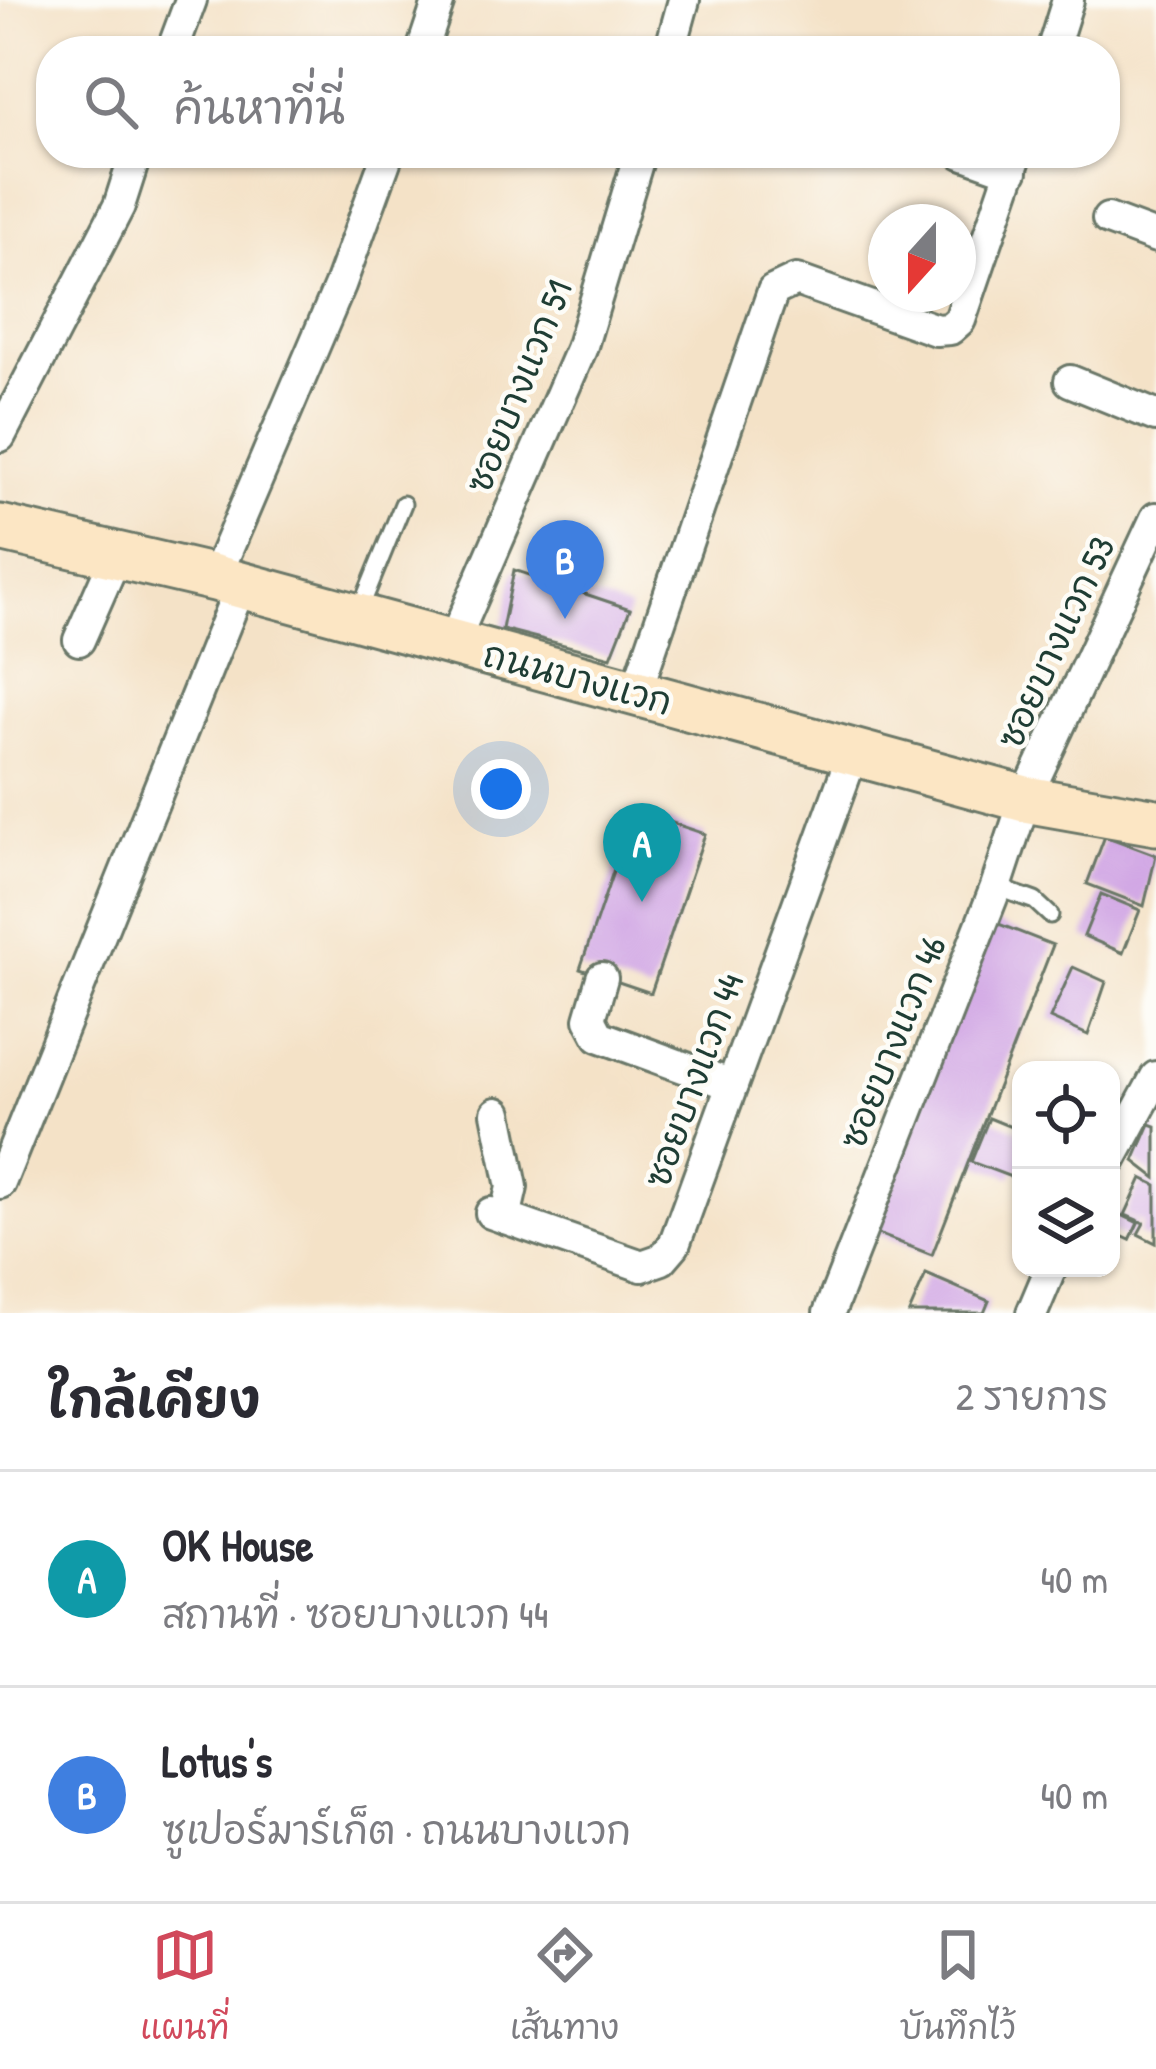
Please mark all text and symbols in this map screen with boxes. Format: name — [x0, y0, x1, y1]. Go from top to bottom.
search box — [36, 36, 1120, 168]
icon: search — [78, 69, 144, 135]
text: ค้นหาที่นี่ — [174, 77, 345, 138]
north arrow — [868, 204, 976, 312]
street label: ซอยบางแวก 51 — [453, 272, 583, 500]
pin: B — [526, 520, 604, 619]
street label: ซอยบางแวก 53 — [985, 528, 1125, 756]
street label: ถนนบางแวก — [478, 628, 678, 726]
your location — [471, 759, 531, 819]
pin: A — [603, 803, 681, 902]
street label: ซอยบางแวก 46 — [827, 928, 957, 1156]
street label: ซอยบางแวก 44 — [632, 966, 754, 1194]
map controls — [1012, 1061, 1120, 1277]
button: locate — [1012, 1061, 1120, 1169]
button: layers — [1012, 1169, 1120, 1277]
text: ใกล้เคียง — [48, 1364, 260, 1433]
text: 2 รายการ — [956, 1369, 1108, 1422]
text: OK House — [162, 1514, 313, 1575]
text: A — [77, 1552, 97, 1605]
text: 40 m — [1040, 1552, 1108, 1605]
text: สถานที่ · ซอยบางแวก 44 — [162, 1587, 548, 1640]
text: Lotus's — [162, 1730, 272, 1791]
text: B — [77, 1768, 97, 1821]
text: 40 m — [1040, 1768, 1108, 1821]
text: ซูเปอร์มาร์เก็ต · ถนนบางแวก — [162, 1803, 631, 1856]
tab: แผนที่ — [140, 1922, 229, 2052]
tab: เส้นทาง — [510, 1922, 619, 2052]
tab: บันทึกไว้ — [900, 1922, 1016, 2052]

